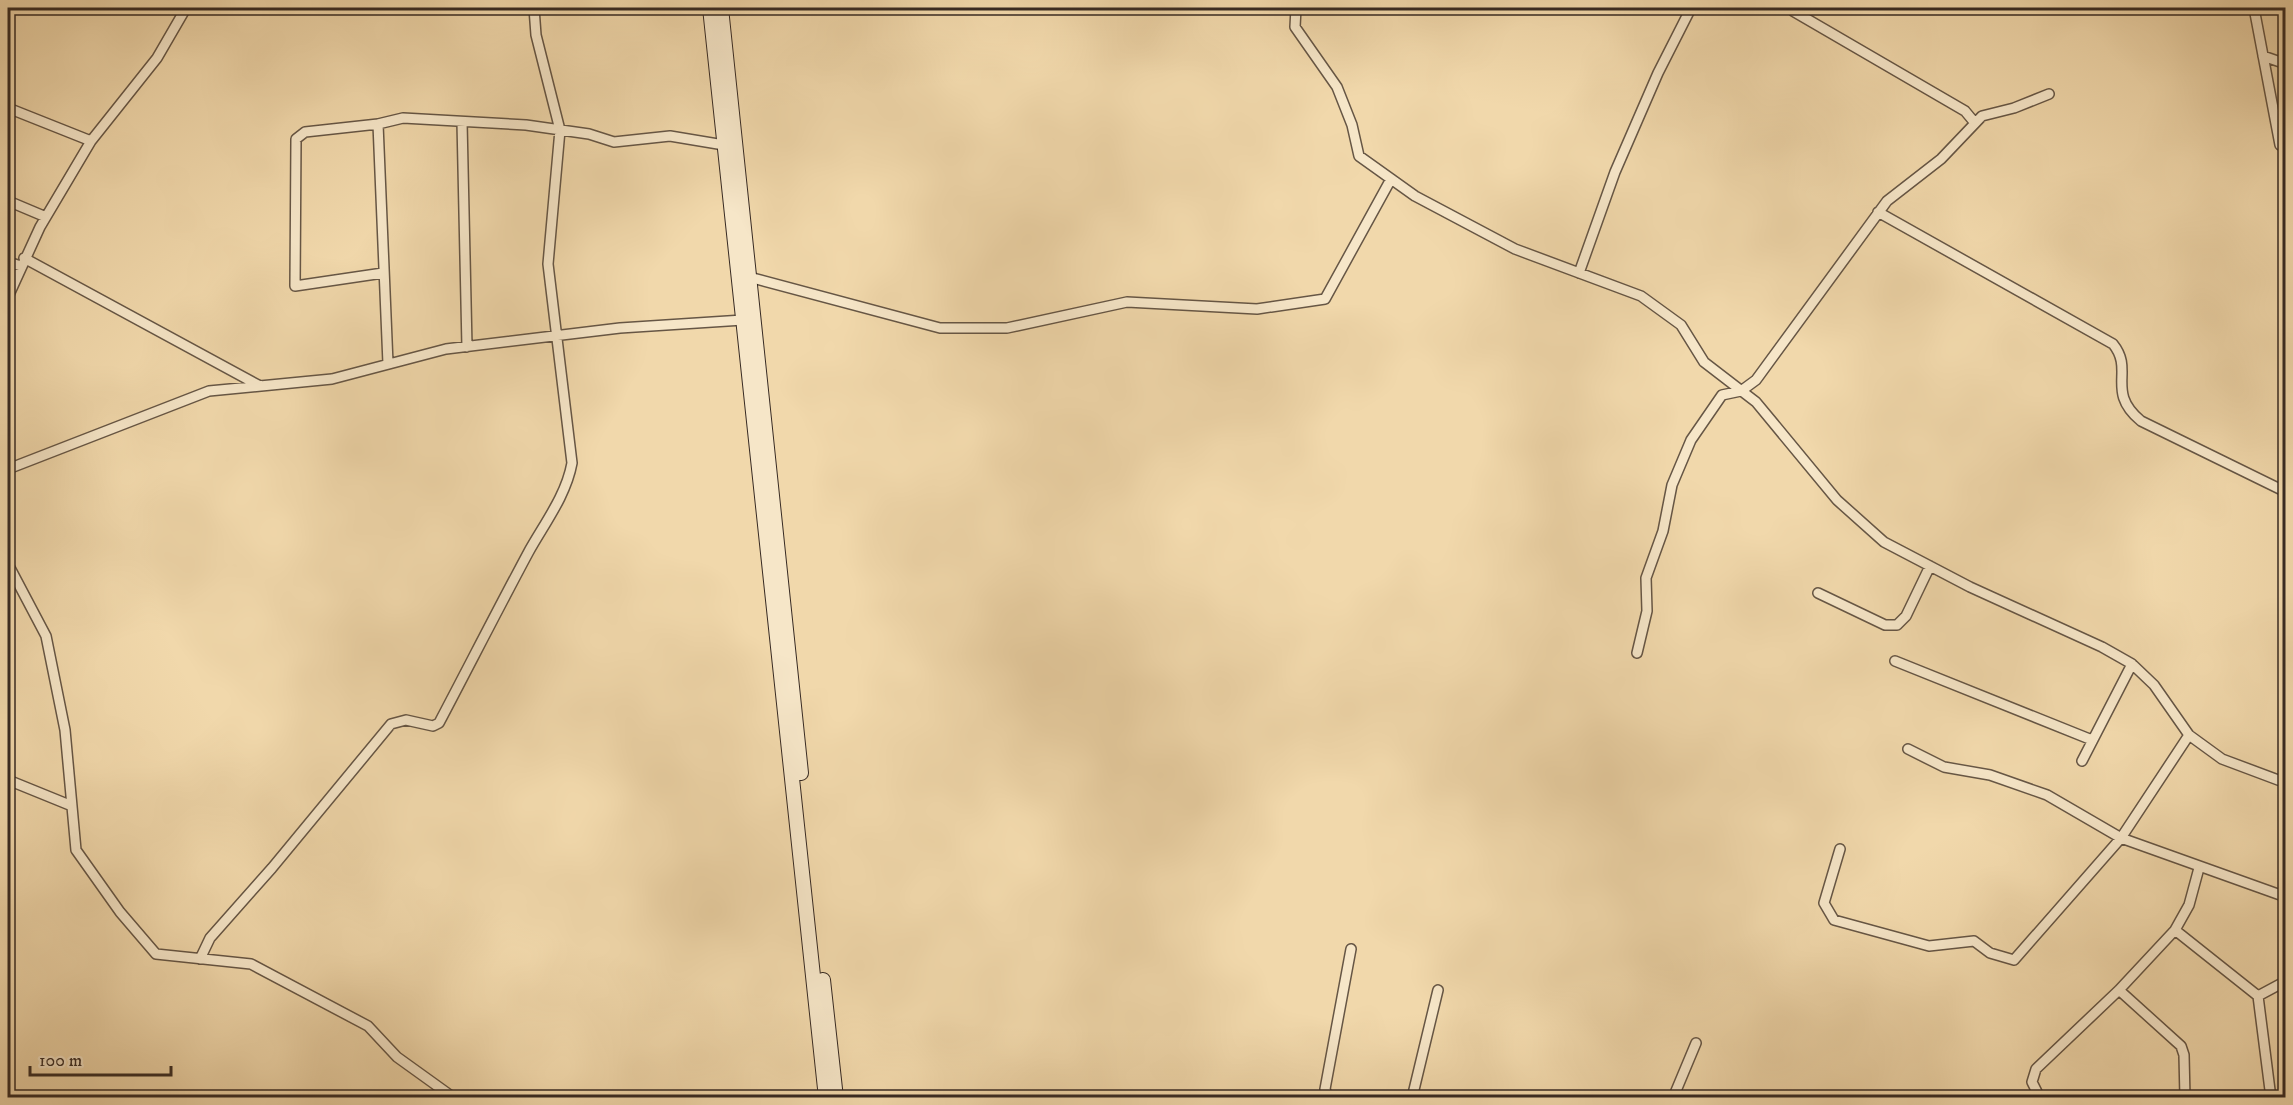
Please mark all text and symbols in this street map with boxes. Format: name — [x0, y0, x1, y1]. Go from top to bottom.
scale bar — [30, 1039, 171, 1077]
text: 100 m — [39, 1050, 82, 1072]

